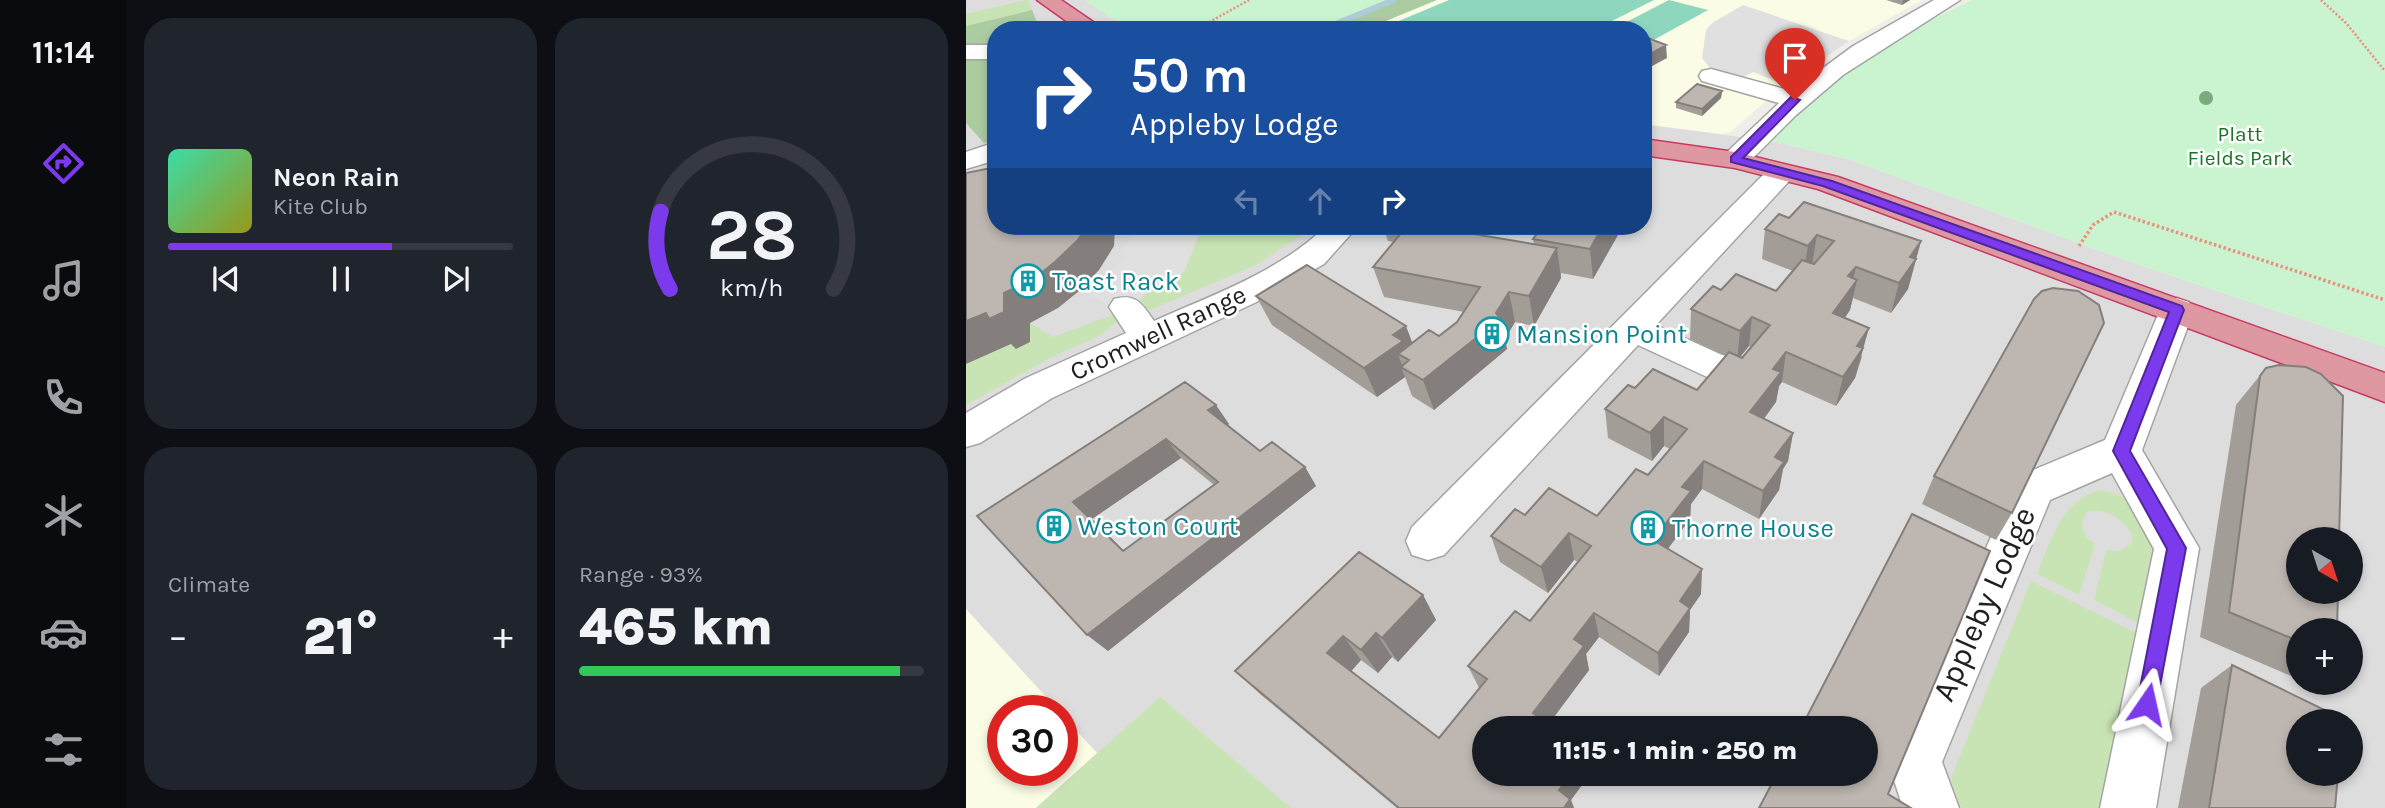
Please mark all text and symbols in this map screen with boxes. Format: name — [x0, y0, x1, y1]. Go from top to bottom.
pin — [1765, 28, 1825, 100]
text: 11:14 — [32, 34, 94, 71]
icon: arrive — [1776, 39, 1814, 77]
text: 50 m — [1130, 47, 1248, 104]
icon: right — [1015, 49, 1106, 140]
text: Appleby Lodge — [1130, 106, 1339, 143]
park label: Platt Fields Park — [2188, 122, 2293, 170]
icon: directions — [39, 139, 88, 188]
text: Neon Rain — [273, 162, 400, 193]
icon: left — [1228, 182, 1266, 220]
icon: ahead — [1301, 182, 1339, 220]
icon: right — [1374, 182, 1412, 220]
text: Kite Club — [273, 193, 368, 220]
text: 28 — [706, 193, 797, 278]
icon: music — [39, 256, 88, 305]
icon: previous — [207, 260, 245, 298]
icon: pause — [322, 260, 360, 298]
icon: next — [437, 260, 475, 298]
building icon: Toast Rack — [1009, 262, 1047, 300]
place label: Toast Rack — [1052, 266, 1179, 297]
text: km/h — [720, 273, 783, 302]
street label: Cromwell Range — [1065, 279, 1251, 387]
building icon: Mansion Point — [1473, 315, 1511, 353]
place label: Mansion Point — [1516, 319, 1688, 350]
icon: phone — [39, 373, 88, 422]
icon: climate — [39, 491, 88, 540]
street label: Appleby Lodge — [1925, 501, 2043, 707]
building icon: Weston Court — [1035, 507, 1073, 545]
building icon: Thorne House — [1629, 509, 1667, 547]
place label: Weston Court — [1078, 511, 1239, 542]
place label: Thorne House — [1672, 513, 1834, 544]
north arrow — [2286, 527, 2362, 604]
map controls — [2286, 527, 2363, 786]
text: Range · 93% — [579, 561, 703, 588]
text: Climate — [168, 571, 250, 598]
text: 465 km — [579, 596, 773, 657]
text: 21° — [303, 606, 378, 667]
icon: car — [39, 608, 88, 657]
text: − — [168, 614, 188, 659]
text: + — [493, 614, 513, 659]
button: + — [2286, 618, 2363, 695]
position arrow — [2110, 667, 2184, 741]
speed limit sign: 30 — [987, 695, 1078, 786]
button: − — [2286, 709, 2363, 786]
icon: filters — [39, 725, 88, 774]
text: 11:15 · 1 min · 250 m — [1553, 735, 1797, 766]

